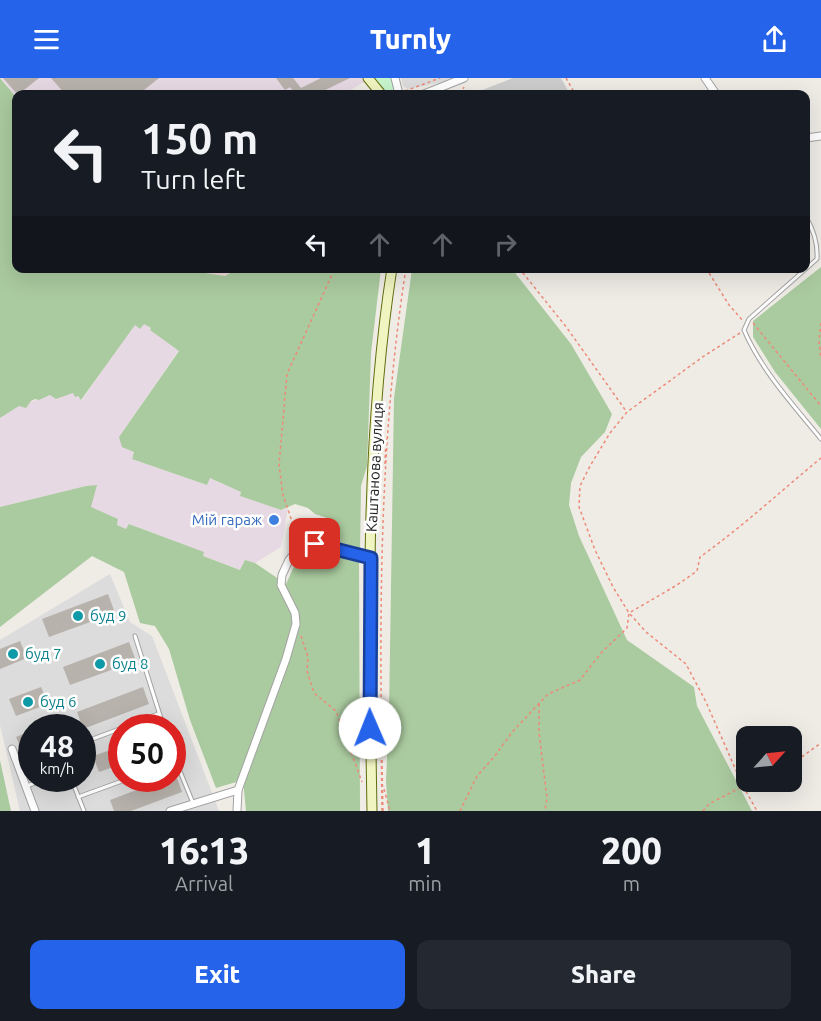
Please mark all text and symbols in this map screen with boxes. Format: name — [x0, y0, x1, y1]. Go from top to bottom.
icon: menu — [30, 23, 63, 56]
icon: share — [758, 23, 791, 56]
text: Turnly — [370, 24, 451, 54]
icon: left — [42, 114, 120, 192]
text: 150 m — [141, 115, 258, 162]
text: Turn left — [141, 164, 245, 194]
icon: left — [300, 228, 333, 261]
icon: ahead — [363, 228, 396, 261]
icon: ahead — [426, 228, 459, 261]
icon: right — [489, 228, 522, 261]
street label: Каштанова вулиця — [363, 402, 386, 532]
place label: Мій гараж — [192, 511, 262, 528]
marker: Мій гараж — [267, 513, 281, 527]
pin — [289, 518, 340, 569]
icon: arrive — [298, 527, 331, 560]
place label: буд 9 — [90, 607, 126, 624]
marker: буд 9 — [71, 609, 85, 623]
place label: буд 7 — [25, 645, 61, 662]
marker: буд 7 — [6, 647, 20, 661]
place label: буд 8 — [112, 655, 148, 672]
marker: буд 8 — [93, 657, 107, 671]
place label: буд 6 — [40, 693, 76, 710]
marker: буд 6 — [21, 695, 35, 709]
position arrow — [338, 696, 402, 760]
speed limit sign: 50 — [108, 714, 186, 792]
north arrow — [736, 726, 802, 792]
map controls — [736, 726, 802, 792]
text: 48 — [40, 729, 74, 763]
text: km/h — [40, 760, 74, 777]
text: 16:13 — [159, 830, 249, 871]
text: 1 — [415, 830, 435, 871]
text: 200 — [601, 830, 662, 871]
text: Arrival — [175, 872, 233, 895]
text: min — [408, 872, 442, 895]
text: m — [623, 872, 640, 895]
button: Exit — [30, 940, 405, 1009]
button: Share — [417, 940, 791, 1009]

